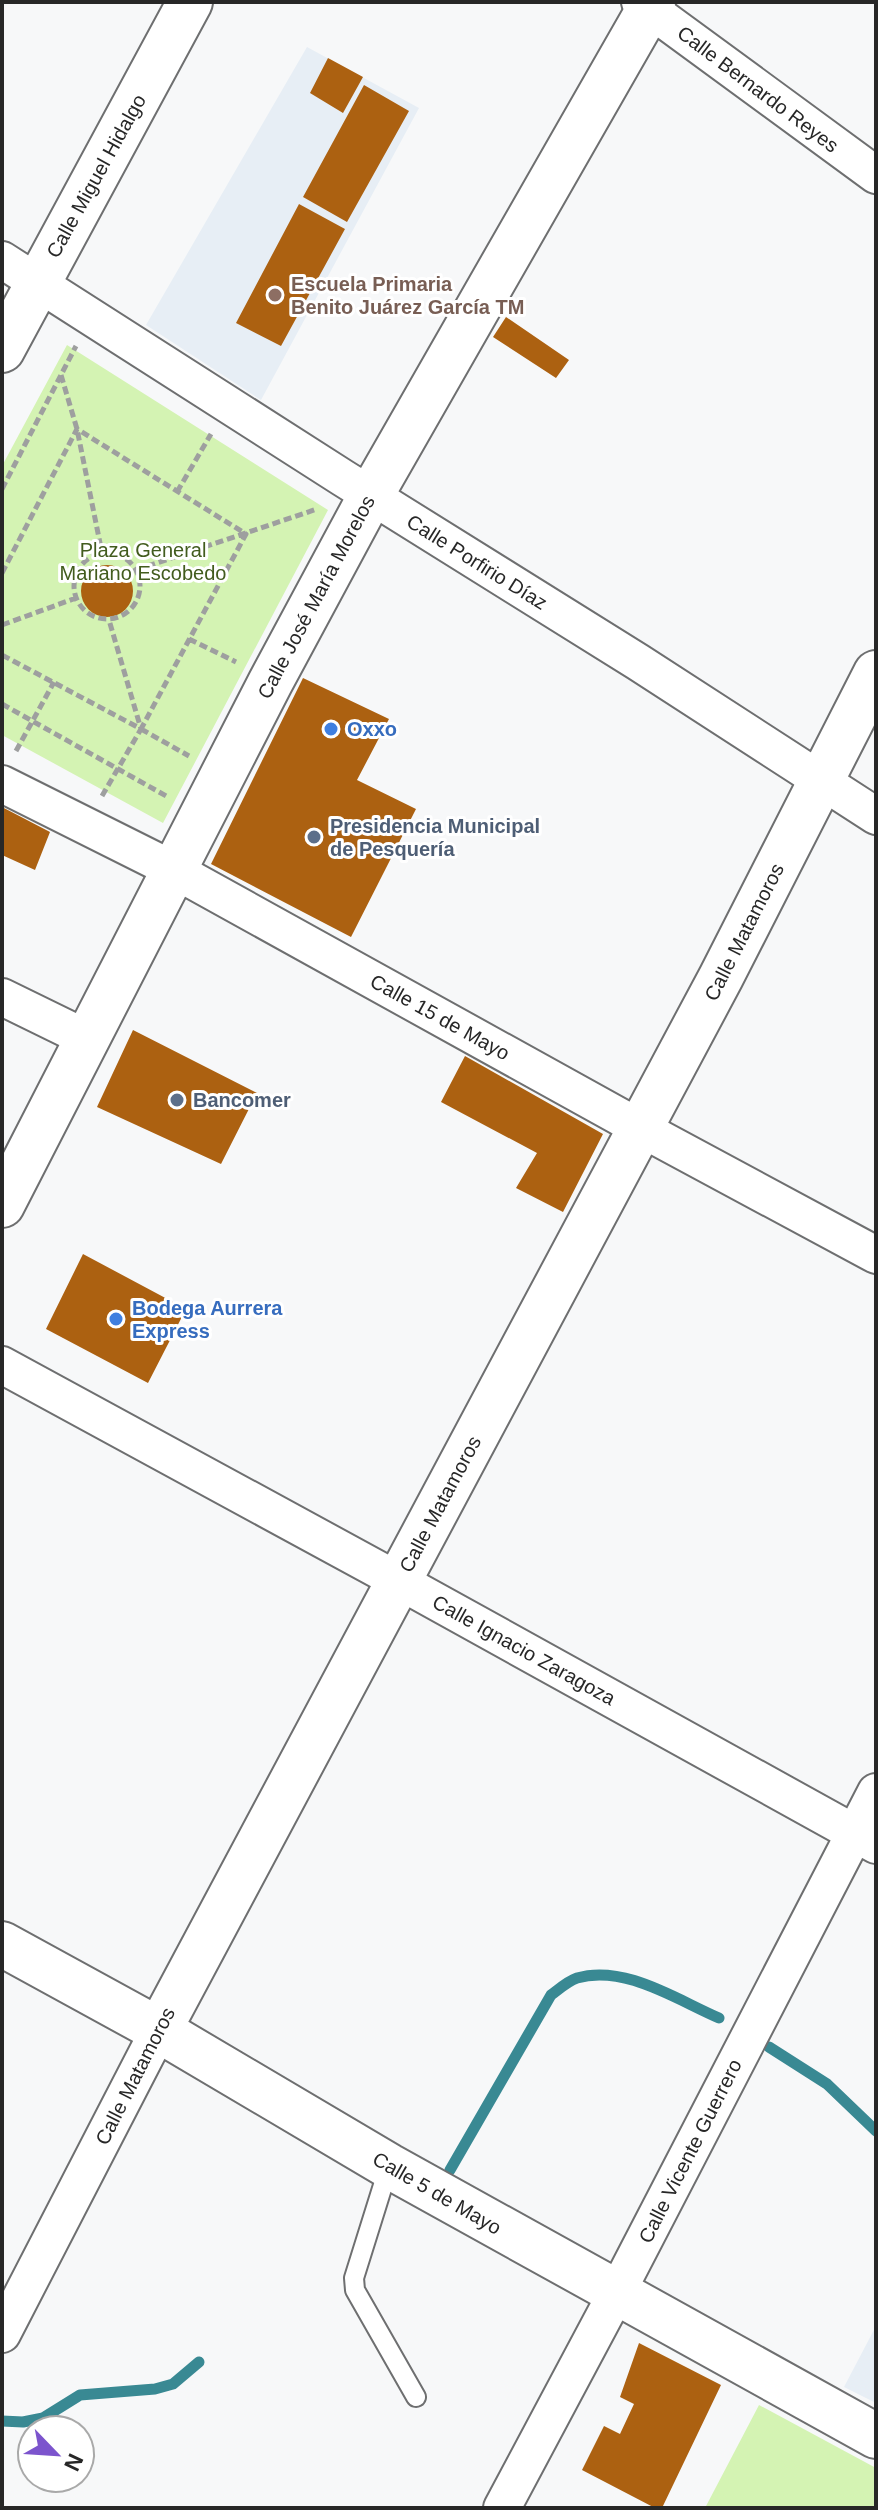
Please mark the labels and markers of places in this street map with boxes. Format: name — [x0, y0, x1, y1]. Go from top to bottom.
place label: Escuela Primaria Benito Juárez García TM — [291, 273, 524, 318]
marker: Escuela Primaria Benito Juárez García TM — [266, 286, 284, 304]
place label: Oxxo — [347, 718, 397, 740]
marker: Oxxo — [322, 720, 340, 738]
place label: Presidencia Municipal de Pesquería — [330, 815, 540, 860]
marker: Presidencia Municipal de Pesquería — [305, 828, 323, 846]
place label: Bancomer — [193, 1089, 291, 1111]
marker: Bancomer — [168, 1091, 186, 1109]
place label: Bodega Aurrera Express — [132, 1297, 283, 1342]
marker: Bodega Aurrera Express — [107, 1310, 125, 1328]

